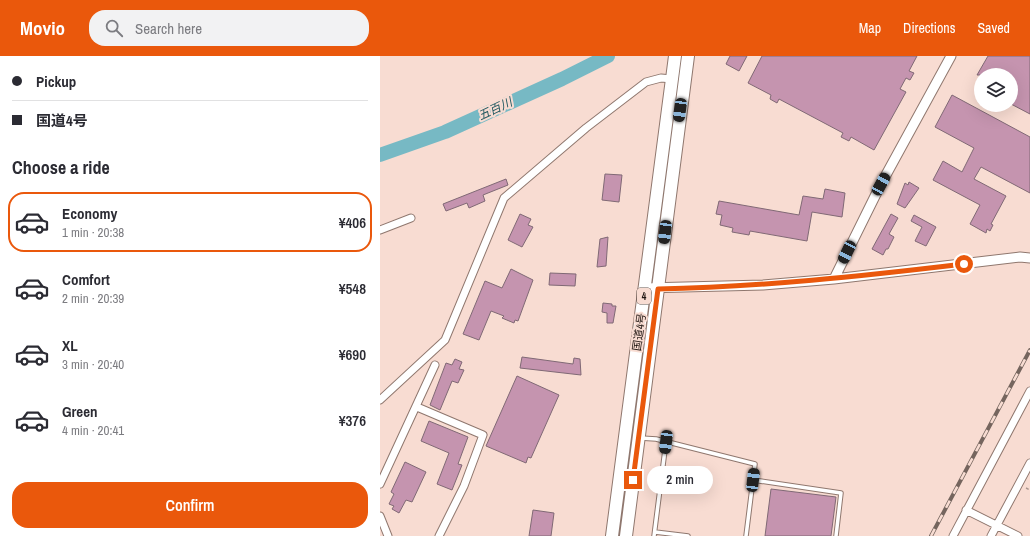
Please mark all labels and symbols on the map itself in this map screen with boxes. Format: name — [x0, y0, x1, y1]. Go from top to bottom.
water label: 五百川 — [475, 93, 517, 124]
car — [672, 97, 688, 123]
car — [870, 171, 892, 197]
car — [658, 219, 672, 245]
car — [836, 239, 858, 265]
route start — [955, 255, 973, 273]
road number: 4 — [637, 288, 651, 304]
street label: 国道4号 — [629, 312, 649, 352]
car — [659, 429, 673, 455]
callout: 2 min — [647, 466, 713, 494]
car — [746, 467, 760, 493]
route end — [624, 471, 642, 489]

